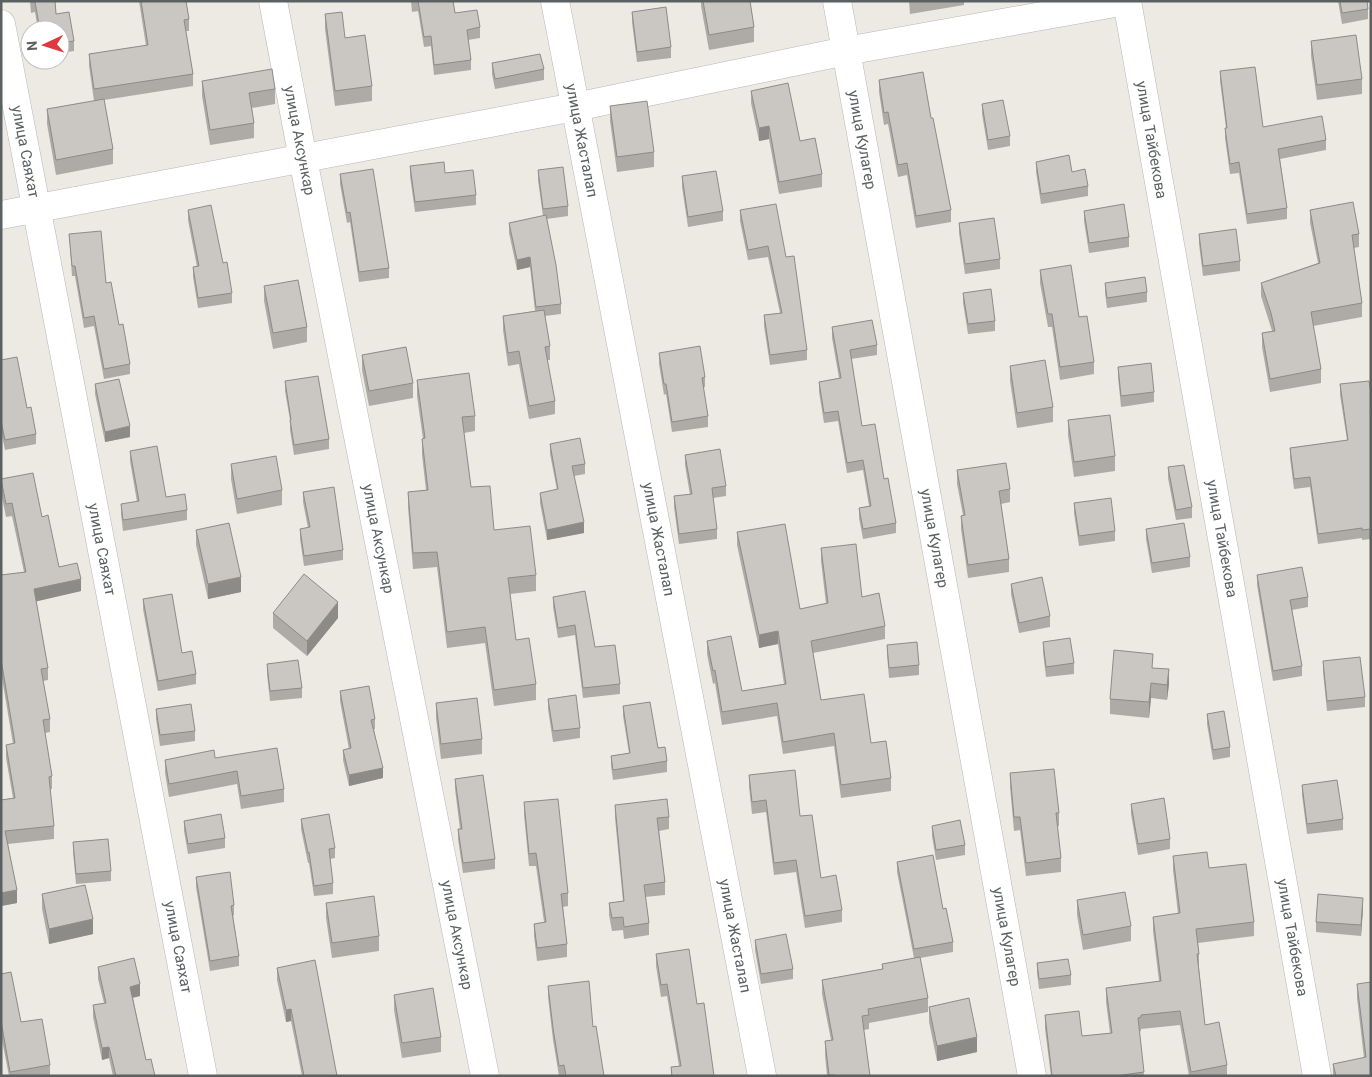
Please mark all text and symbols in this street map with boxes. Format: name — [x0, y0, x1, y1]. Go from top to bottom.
north arrow — [20, 20, 70, 70]
text: N — [24, 40, 40, 51]
street label: улица Тайбекова — [1132, 80, 1171, 200]
street label: улица Жасталап — [562, 82, 602, 199]
street label: улица Аксункар — [280, 84, 319, 197]
street label: улица Кулагер — [844, 89, 880, 191]
street label: улица Саяхат — [8, 104, 43, 199]
street label: улица Тайбекова — [1203, 478, 1241, 599]
street label: улица Жасталап — [639, 481, 678, 597]
street label: улица Аксункар — [359, 483, 398, 595]
street label: улица Кулагер — [917, 487, 952, 589]
street label: улица Саяхат — [84, 502, 120, 597]
street label: улица Жасталап — [715, 877, 755, 994]
street label: улица Тайбекова — [1273, 877, 1312, 998]
street label: улица Аксункар — [437, 879, 477, 991]
street label: улица Кулагер — [989, 886, 1025, 988]
street label: улица Саяхат — [161, 899, 196, 995]

